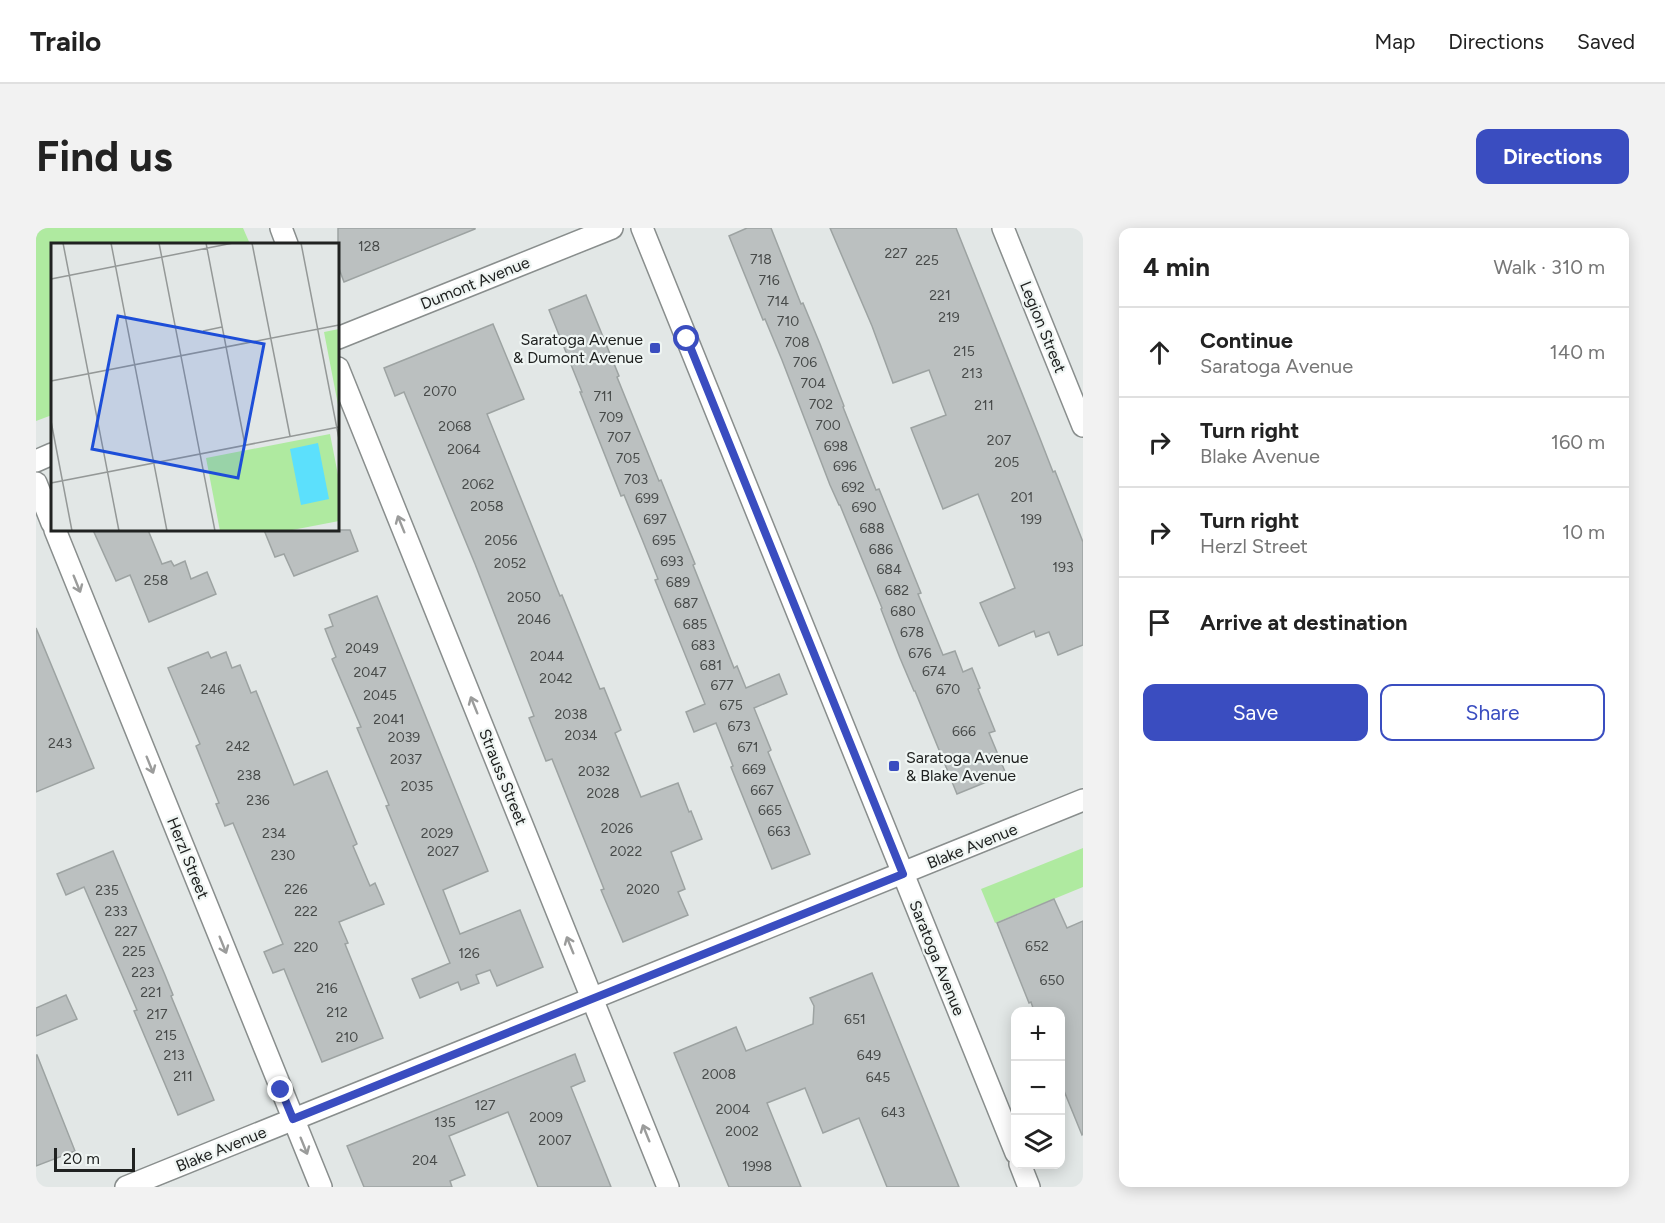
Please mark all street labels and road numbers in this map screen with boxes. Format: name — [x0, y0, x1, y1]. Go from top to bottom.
street label: Dumont Avenue — [418, 252, 533, 314]
street label: Legion Street — [1016, 278, 1070, 376]
street label: Strauss Street — [475, 726, 531, 828]
street label: Herzl Street — [163, 814, 213, 902]
street label: Blake Avenue — [924, 819, 1020, 873]
street label: Saratoga Avenue — [905, 898, 969, 1019]
street label: Blake Avenue — [173, 1122, 269, 1176]

